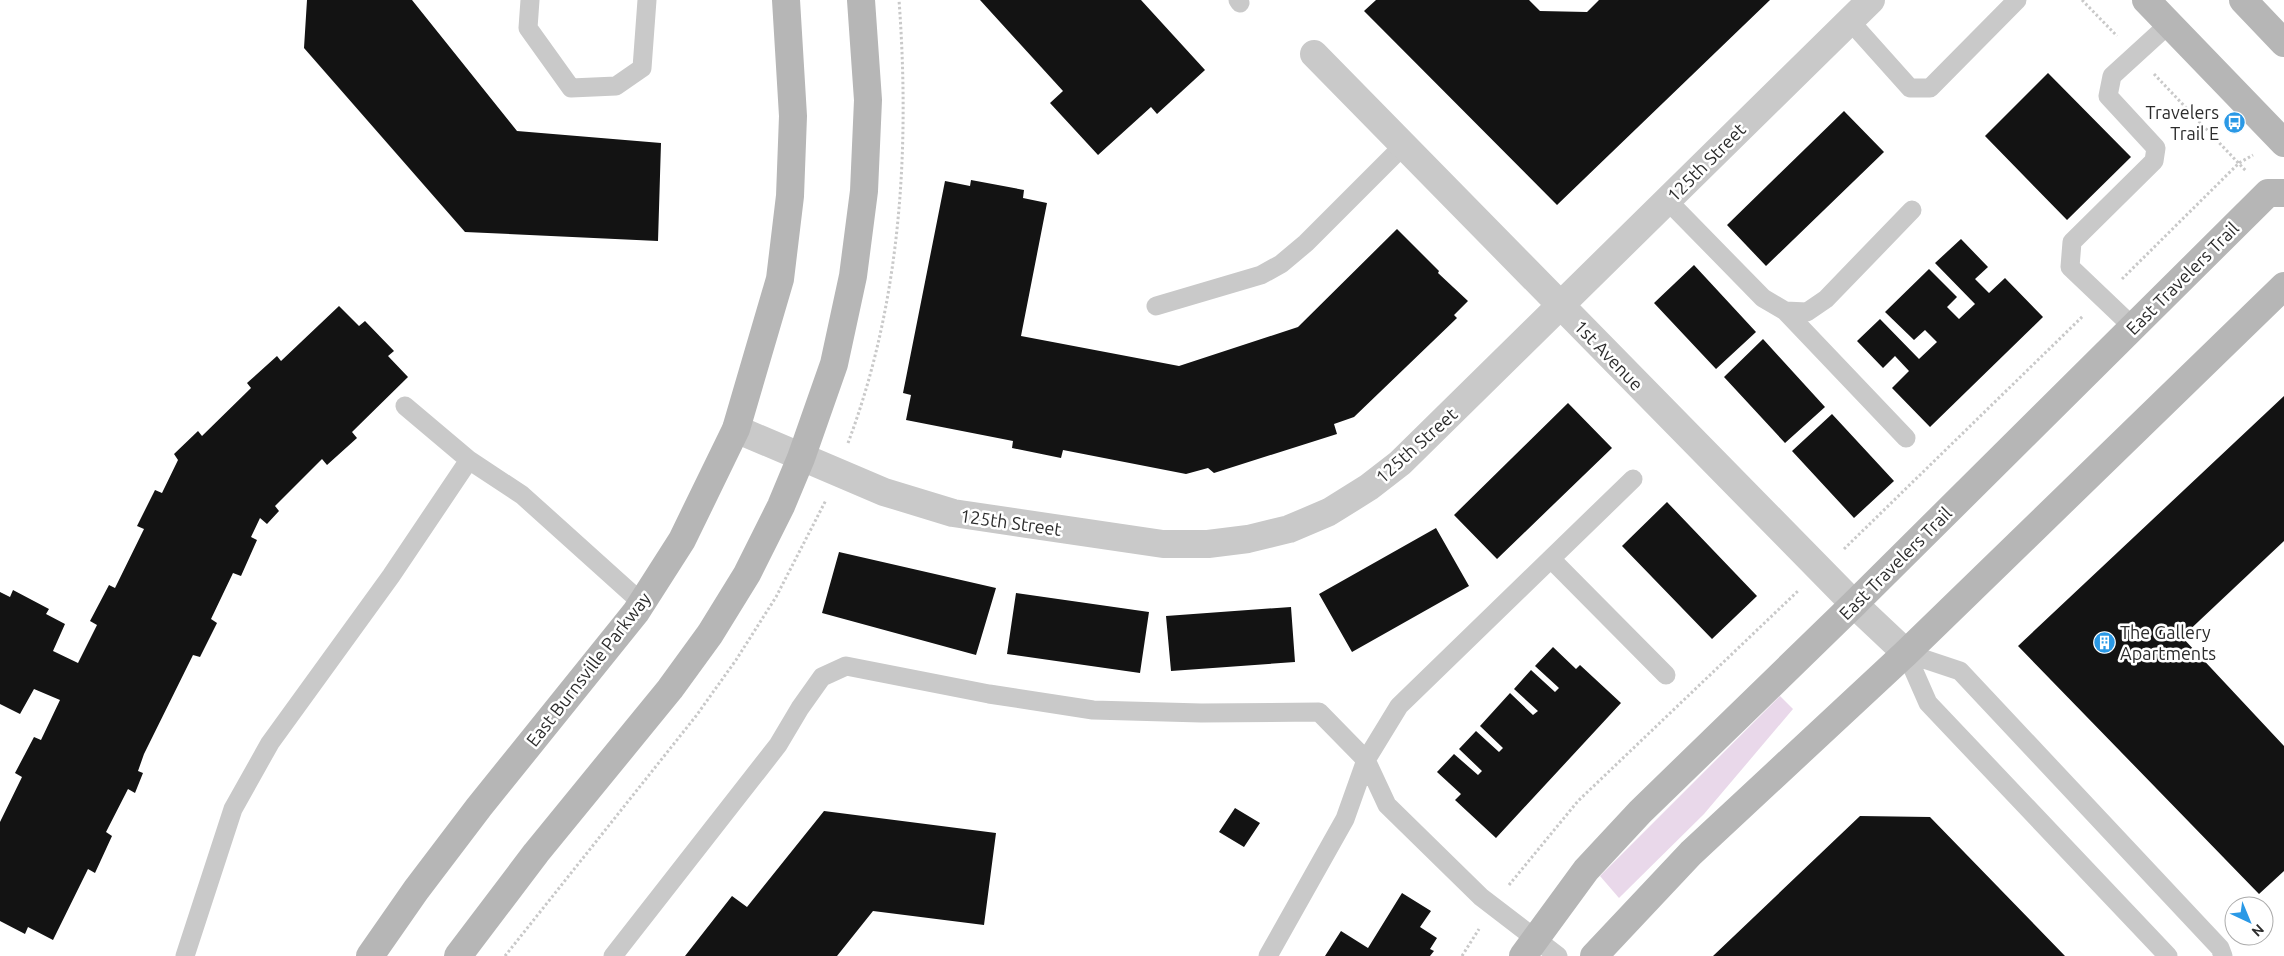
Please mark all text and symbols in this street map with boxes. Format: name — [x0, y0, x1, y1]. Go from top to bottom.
place label: Travelers Trail E — [2146, 102, 2219, 143]
bus stop icon: Travelers Trail E — [2223, 110, 2247, 134]
street label: 125th Street — [1663, 119, 1749, 205]
street label: East Travelers Trail — [2122, 218, 2242, 338]
street label: 1st Avenue — [1571, 316, 1647, 394]
street label: 125th Street — [1371, 403, 1461, 487]
street label: East Travelers Trail — [1835, 503, 1955, 623]
street label: 125th Street — [959, 505, 1063, 539]
street label: East Burnsville Parkway — [522, 588, 654, 750]
place label: The Gallery Apartments — [2120, 622, 2216, 663]
building icon: The Gallery Apartments — [2092, 630, 2116, 654]
north arrow — [2224, 896, 2274, 946]
text: N — [2249, 921, 2267, 940]

